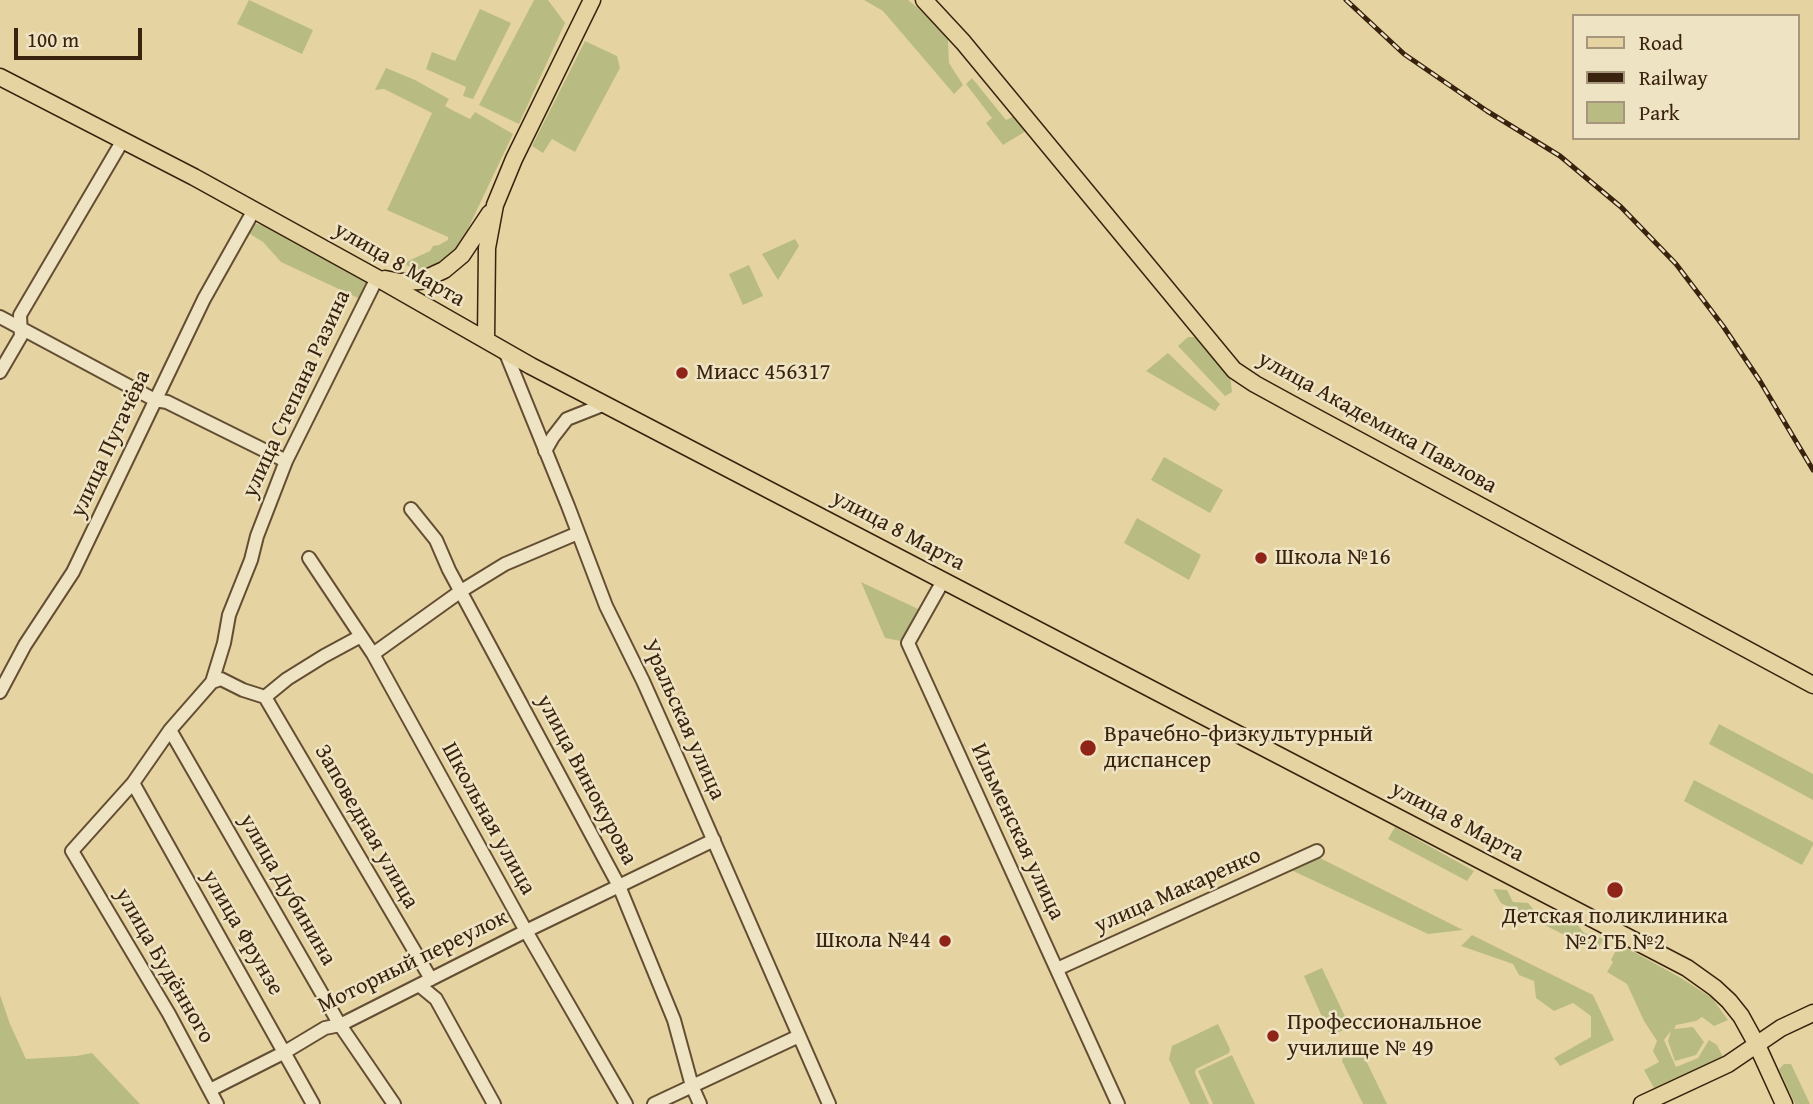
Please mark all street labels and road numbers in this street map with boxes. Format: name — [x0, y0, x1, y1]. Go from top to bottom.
street label: улица 8 Марта — [329, 216, 469, 314]
street label: улица Степана Разина — [237, 286, 357, 502]
street label: улица Академика Павлова — [1253, 346, 1501, 500]
street label: улица Пугачёва — [65, 366, 157, 522]
street label: улица 8 Марта — [827, 484, 969, 578]
street label: Уральская улица — [635, 635, 731, 805]
street label: улица Винокурова — [529, 690, 643, 870]
street label: Школьная улица — [435, 738, 541, 900]
street label: Ильменская улица — [964, 739, 1070, 925]
street label: Заповедная улица — [308, 740, 424, 914]
street label: улица 8 Марта — [1386, 775, 1528, 869]
street label: улица Дубинина — [232, 809, 342, 971]
street label: улица Макаренко — [1090, 842, 1266, 940]
street label: улица Фрунзе — [195, 865, 289, 1001]
street label: улица Будённого — [108, 883, 220, 1049]
street label: Моторный переулок — [313, 904, 513, 1020]

